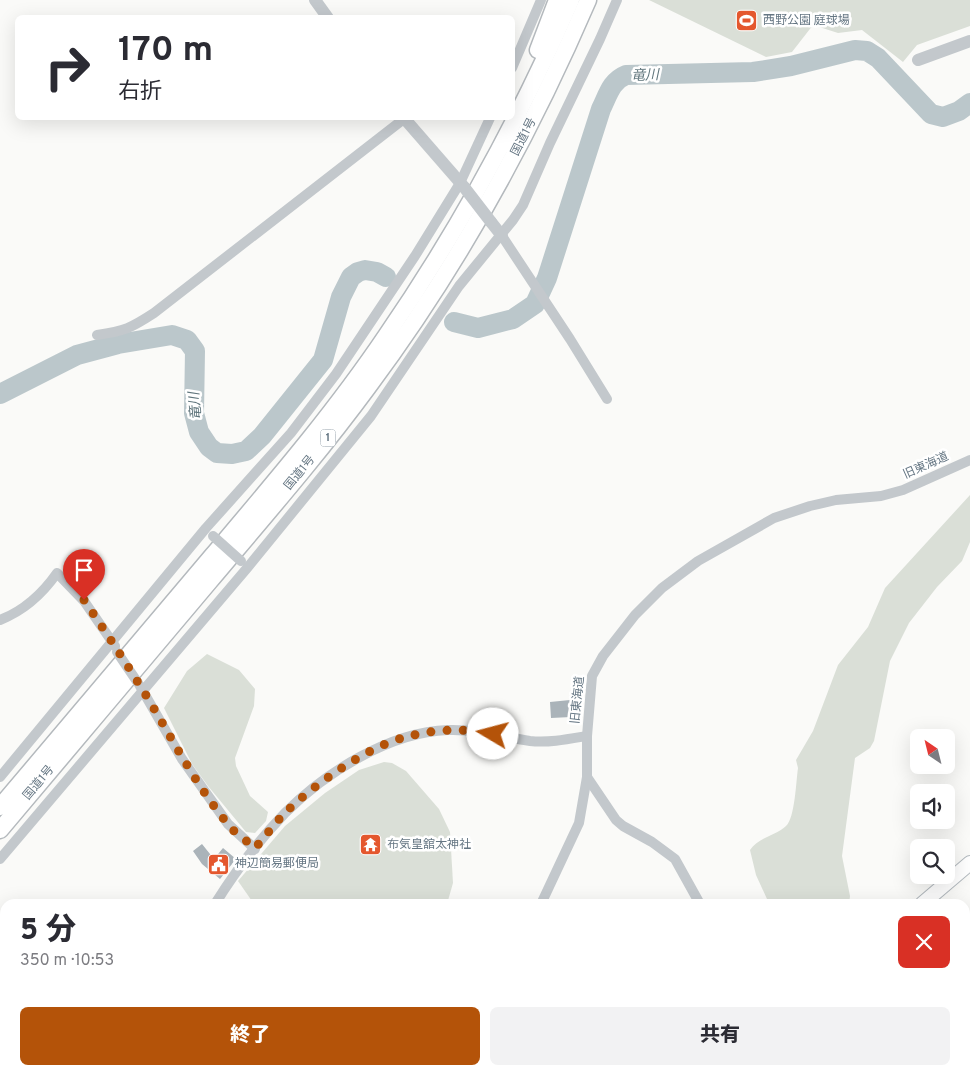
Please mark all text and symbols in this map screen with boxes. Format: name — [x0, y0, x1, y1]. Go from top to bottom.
sports icon: 西野公園 庭球場 — [735, 9, 759, 33]
place label: 西野公園 庭球場 — [763, 13, 850, 29]
text: 170 m — [118, 29, 213, 73]
icon: right — [35, 35, 100, 100]
water label: 竜川 — [631, 67, 661, 85]
text: 右折 — [118, 79, 162, 106]
street label: 国道1号 — [508, 115, 540, 159]
water label: 竜川 — [186, 389, 206, 421]
road number: 1 — [320, 429, 336, 446]
street label: 旧東海道 — [901, 449, 951, 483]
street label: 国道1号 — [281, 452, 319, 494]
pin — [63, 549, 105, 600]
icon: arrive — [70, 556, 98, 584]
street label: 旧東海道 — [568, 675, 588, 725]
position arrow — [466, 707, 518, 759]
north arrow — [910, 729, 955, 774]
map controls — [910, 729, 955, 884]
street label: 国道1号 — [20, 762, 58, 804]
button: sound — [910, 784, 955, 829]
temple icon: 布気皇舘太神社 — [359, 833, 383, 857]
place label: 布気皇舘太神社 — [387, 837, 471, 853]
button: search — [910, 839, 955, 884]
public building icon: 神辺簡易郵便局 — [207, 852, 231, 876]
place label: 神辺簡易郵便局 — [235, 856, 319, 872]
text: 5 分 — [20, 913, 76, 950]
button: close — [898, 916, 950, 968]
text: 350 m · 10:53 — [20, 951, 114, 971]
button: 終了 — [20, 1007, 480, 1065]
button: 共有 — [490, 1007, 950, 1065]

